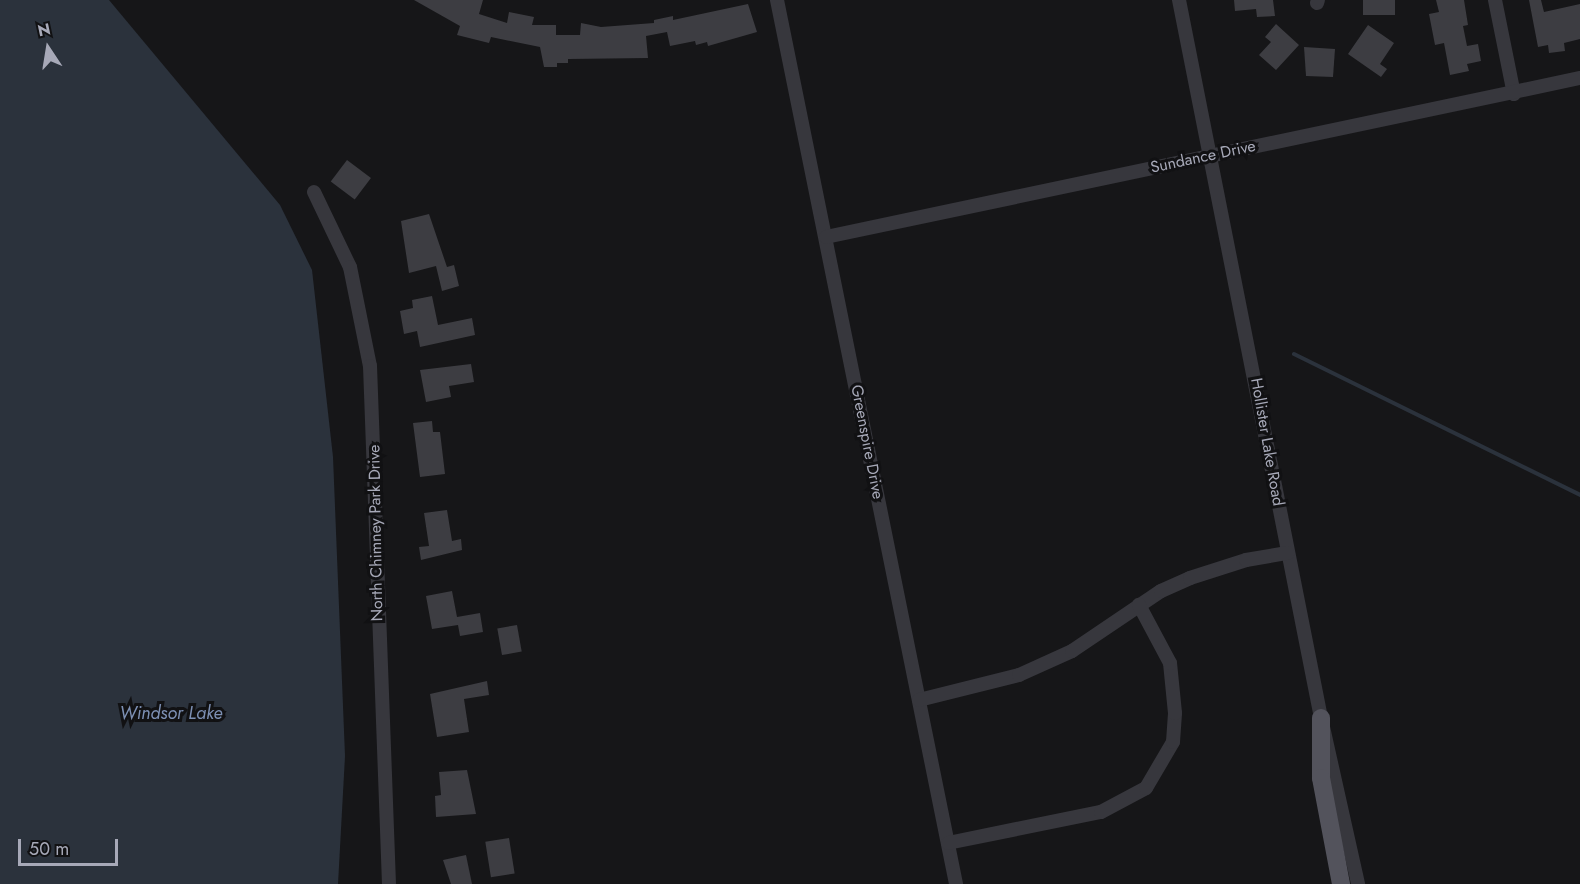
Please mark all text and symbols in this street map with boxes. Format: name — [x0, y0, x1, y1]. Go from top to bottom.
text: N — [36, 17, 53, 42]
north arrow — [18, 18, 78, 78]
street label: Sundance Drive — [1149, 136, 1257, 178]
street label: Hollister Lake Road — [1246, 376, 1288, 508]
street label: Greenspire Drive — [846, 383, 888, 501]
street label: North Chimney Park Drive — [365, 444, 387, 622]
water label: Windsor Lake — [119, 702, 223, 724]
scale bar — [21, 827, 122, 865]
text: 50 m — [29, 836, 69, 862]

